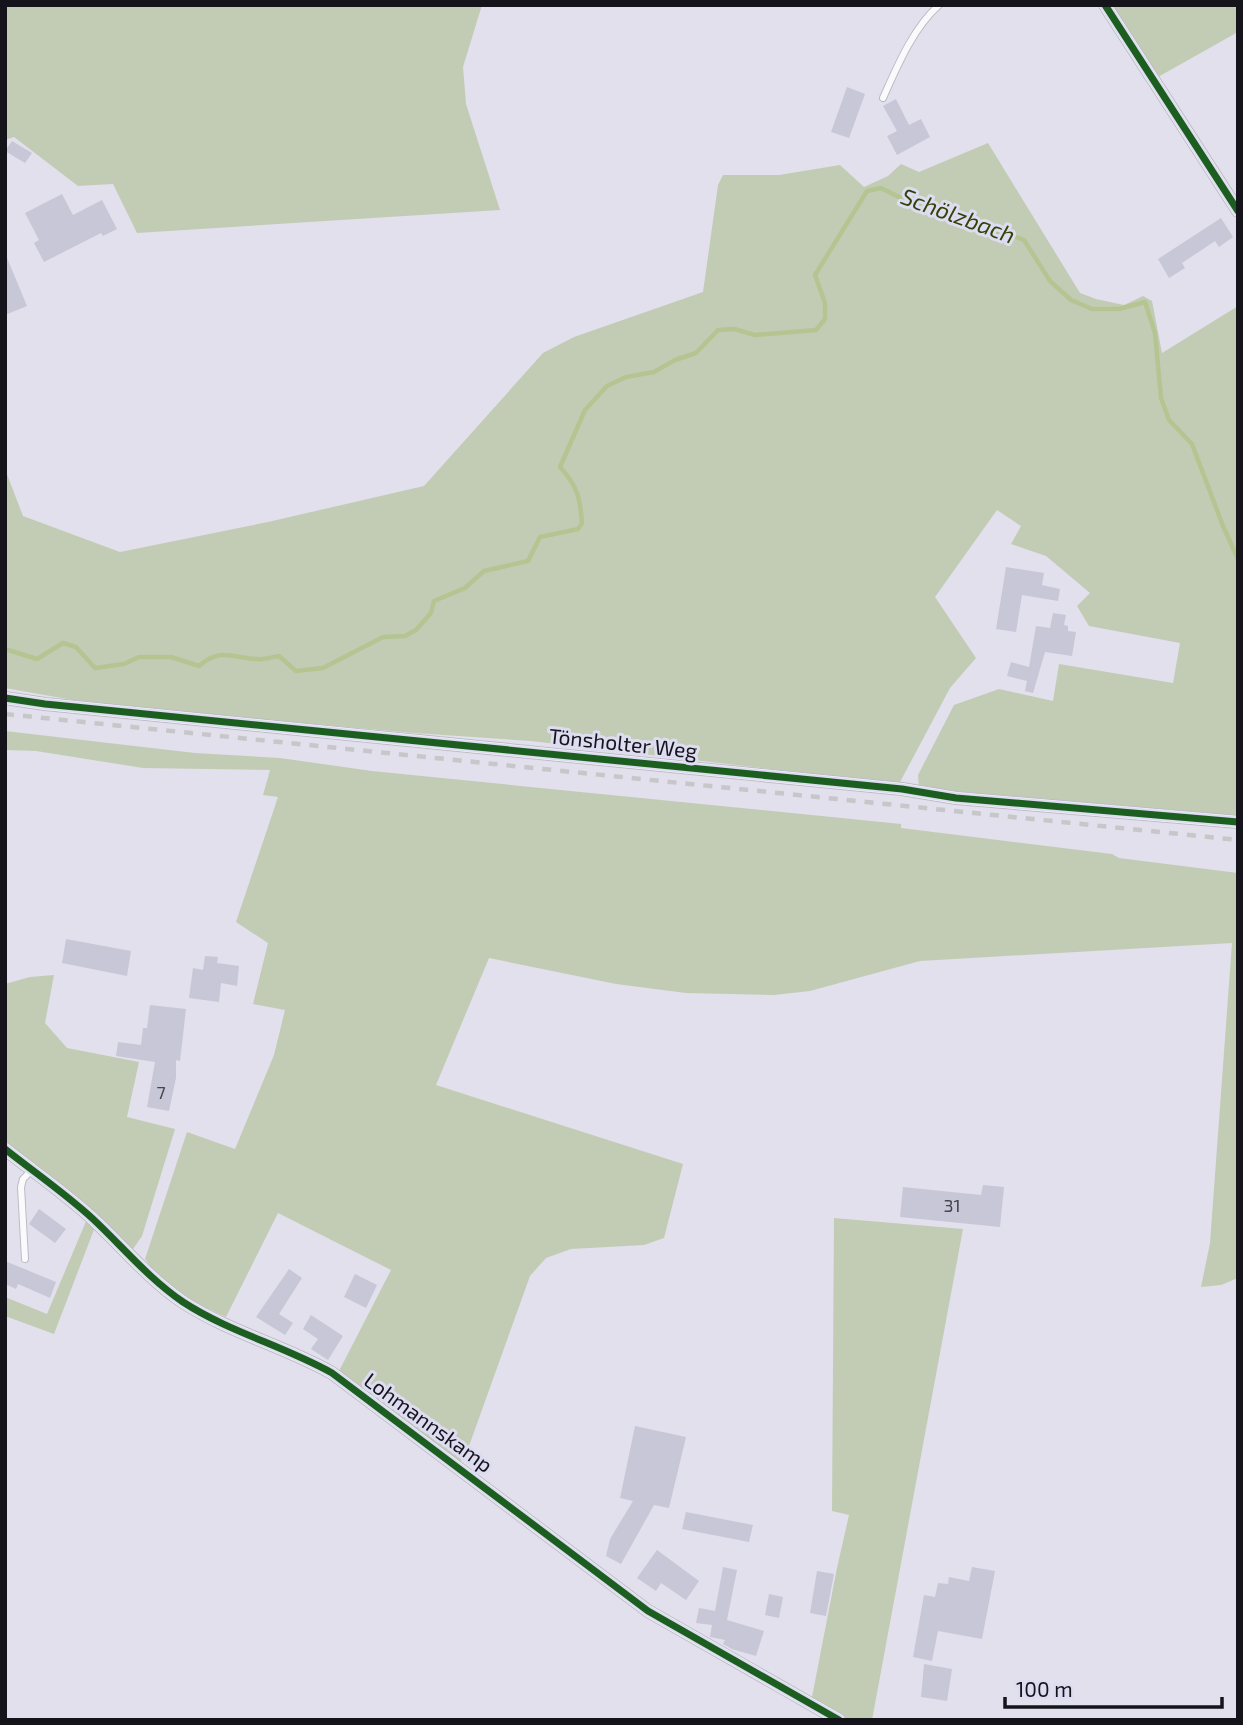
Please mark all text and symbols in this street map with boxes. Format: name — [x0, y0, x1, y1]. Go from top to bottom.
water label: Schölzbach — [897, 181, 1019, 249]
street label: Tönsholter Weg — [548, 722, 699, 763]
house number: 7 — [156, 1081, 166, 1103]
house number: 31 — [943, 1194, 961, 1216]
street label: Lohmannskamp — [360, 1367, 498, 1477]
scale bar — [1005, 1666, 1222, 1710]
text: 100 m — [1016, 1676, 1073, 1701]

